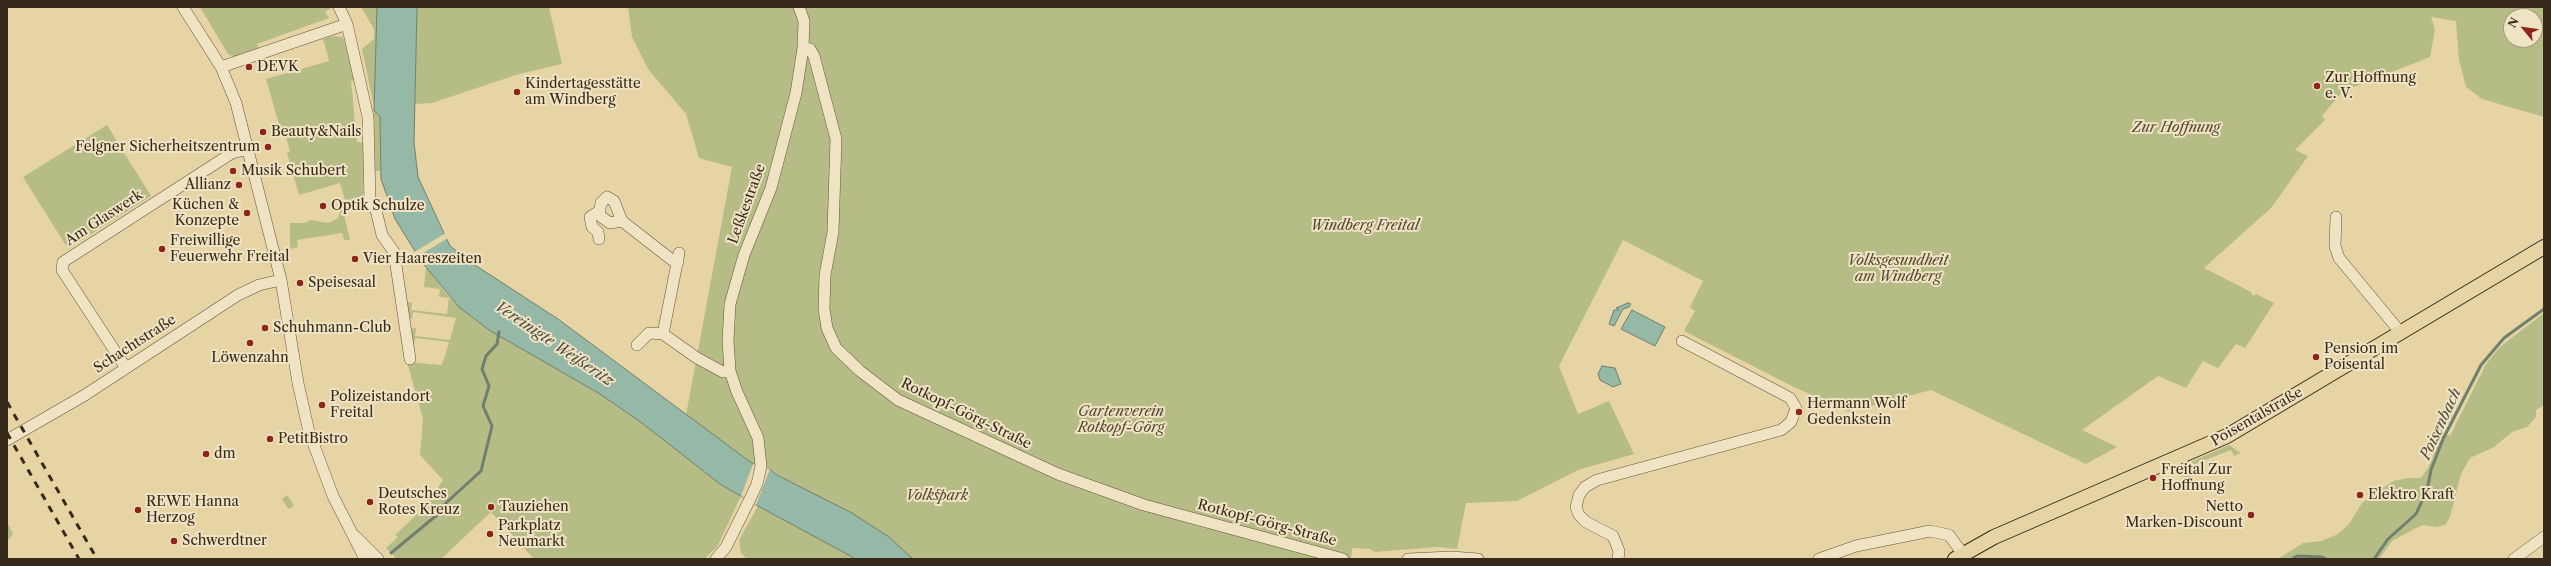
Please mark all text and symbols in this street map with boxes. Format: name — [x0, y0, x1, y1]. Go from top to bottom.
north arrow — [2503, 8, 2543, 48]
text: N — [2505, 15, 2522, 30]
place label: DEVK — [257, 59, 299, 75]
marker: DEVK — [244, 62, 254, 72]
place label: Zur Hoffnung e. V. — [2325, 70, 2416, 102]
place label: Kindertagesstätte am Windberg — [525, 76, 641, 108]
marker: Zur Hoffnung e. V. — [2312, 81, 2322, 91]
marker: Kindertagesstätte am Windberg — [512, 87, 522, 97]
park label: Zur Hoffnung — [2132, 120, 2220, 136]
place label: Beauty&Nails — [271, 124, 361, 140]
marker: Beauty&Nails — [258, 127, 268, 137]
place label: Felgner Sicherheitszentrum — [75, 139, 260, 155]
marker: Felgner Sicherheitszentrum — [263, 142, 273, 152]
street label: Leßkestraße — [725, 162, 769, 246]
place label: Musik Schubert — [241, 163, 346, 179]
marker: Musik Schubert — [228, 166, 238, 176]
place label: Allianz — [185, 177, 231, 193]
marker: Allianz — [234, 180, 244, 190]
street label: Am Glaswerk — [62, 187, 146, 249]
place label: Küchen & Konzepte — [172, 197, 239, 230]
place label: Optik Schulze — [331, 198, 425, 214]
marker: Optik Schulze — [318, 201, 328, 211]
marker: Küchen & Konzepte — [242, 208, 252, 218]
park label: Windberg Freital — [1310, 218, 1420, 234]
place label: Freiwillige Feuerwehr Freital — [170, 233, 290, 266]
marker: Freiwillige Feuerwehr Freital — [157, 244, 167, 254]
place label: Vier Haareszeiten — [363, 251, 482, 267]
park label: Volksgesundheit am Windberg — [1848, 253, 1948, 286]
marker: Vier Haareszeiten — [350, 254, 360, 264]
place label: Speisesaal — [308, 275, 376, 291]
marker: Speisesaal — [295, 278, 305, 288]
water label: Vereinigte Weißeritz — [491, 298, 617, 390]
street label: Schachtstraße — [91, 311, 179, 377]
place label: Schuhmann-Club — [273, 320, 391, 336]
marker: Schuhmann-Club — [260, 323, 270, 333]
marker: Löwenzahn — [245, 338, 255, 348]
place label: Pension im Poisental — [2324, 341, 2398, 374]
place label: Löwenzahn — [211, 350, 289, 366]
marker: Pension im Poisental — [2311, 352, 2321, 362]
street label: Rotkopf-Görg-Straße — [898, 375, 1034, 453]
street label: Poisentalstraße — [2208, 384, 2306, 450]
water label: Poisenbach — [2417, 385, 2465, 463]
place label: Polizeistandort Freital — [330, 389, 430, 422]
place label: Hermann Wolf Gedenkstein — [1807, 396, 1906, 428]
marker: Polizeistandort Freital — [317, 400, 327, 410]
park label: Gartenverein Rotkopf-Görg — [1078, 404, 1164, 436]
marker: Hermann Wolf Gedenkstein — [1794, 407, 1804, 417]
place label: PetitBistro — [278, 431, 348, 447]
marker: PetitBistro — [265, 434, 275, 444]
place label: dm — [214, 446, 236, 462]
marker: dm — [201, 449, 211, 459]
place label: Freital Zur Hoffnung — [2161, 462, 2232, 494]
marker: Freital Zur Hoffnung — [2148, 473, 2158, 483]
place label: Deutsches Rotes Kreuz — [378, 486, 460, 518]
place label: Elektro Kraft — [2368, 487, 2454, 503]
park label: Volkspark — [906, 488, 968, 504]
marker: Elektro Kraft — [2355, 490, 2365, 500]
place label: REWE Hanna Herzog — [146, 494, 239, 526]
street label: Rotkopf-Görg-Straße — [1196, 496, 1338, 550]
marker: Deutsches Rotes Kreuz — [365, 497, 375, 507]
place label: Tauziehen — [499, 499, 569, 515]
place label: Netto Marken-Discount — [2125, 499, 2243, 532]
marker: Tauziehen — [486, 502, 496, 512]
marker: REWE Hanna Herzog — [133, 505, 143, 515]
marker: Netto Marken-Discount — [2246, 510, 2256, 520]
place label: Parkplatz Neumarkt — [498, 518, 565, 550]
marker: Parkplatz Neumarkt — [485, 529, 495, 539]
place label: Schwerdtner — [182, 533, 267, 549]
marker: Schwerdtner — [169, 536, 179, 546]

